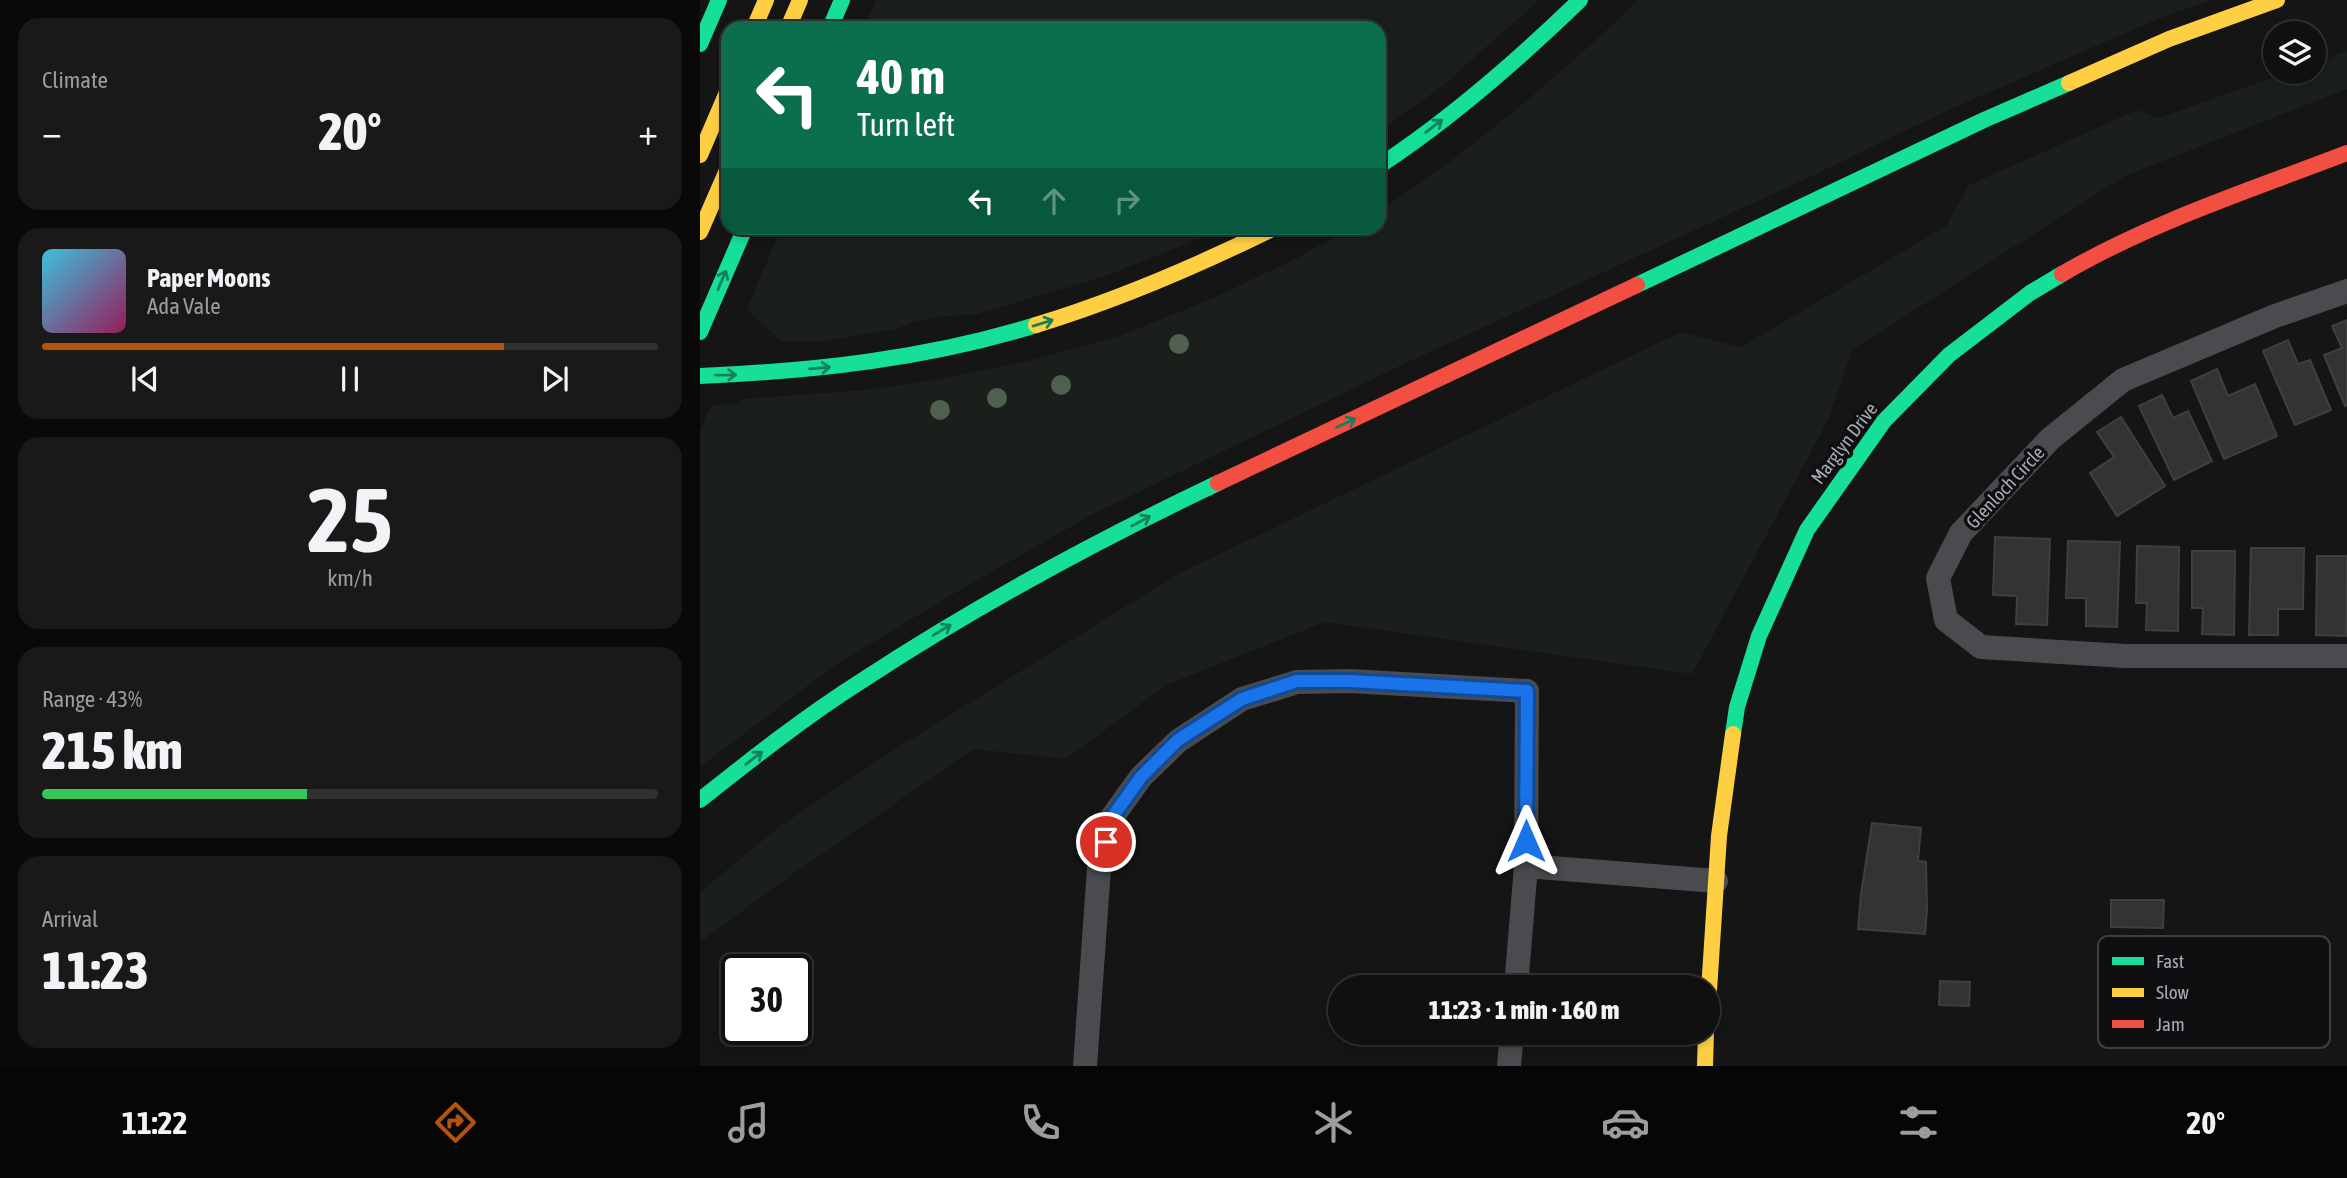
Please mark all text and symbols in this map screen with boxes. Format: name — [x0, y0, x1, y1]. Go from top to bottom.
map controls — [2263, 21, 2326, 84]
button: layers — [2263, 21, 2326, 84]
text: 40 m — [857, 48, 945, 104]
icon: left — [742, 49, 833, 140]
text: Climate — [42, 67, 108, 93]
text: 20° — [318, 101, 382, 161]
text: Turn left — [857, 106, 955, 143]
text: − — [42, 110, 62, 153]
text: + — [638, 110, 658, 153]
one-way arrow — [1425, 118, 1443, 133]
icon: left — [962, 182, 1000, 220]
icon: ahead — [1035, 182, 1073, 220]
icon: right — [1108, 182, 1146, 220]
text: Paper Moons — [147, 263, 270, 293]
one-way arrow — [717, 270, 730, 291]
text: Ada Vale — [147, 293, 221, 319]
one-way arrow — [1031, 315, 1053, 328]
icon: previous — [126, 360, 164, 398]
icon: pause — [331, 360, 369, 398]
icon: next — [536, 360, 574, 398]
one-way arrow — [808, 362, 831, 375]
one-way arrow — [714, 368, 737, 382]
street label: Marglyn Drive — [1806, 398, 1882, 488]
one-way arrow — [1335, 415, 1356, 429]
street label: Glenloch Circle — [1961, 441, 2049, 533]
text: 25 — [307, 467, 393, 571]
one-way arrow — [1130, 513, 1151, 527]
text: km/h — [327, 565, 373, 591]
one-way arrow — [931, 623, 951, 637]
text: Range · 43% — [42, 686, 142, 712]
text: 215 km — [42, 720, 183, 780]
one-way arrow — [744, 751, 762, 766]
position arrow — [1489, 804, 1563, 878]
pin — [1076, 812, 1136, 872]
icon: arrive — [1087, 823, 1125, 861]
text: Arrival — [42, 906, 98, 932]
legend — [2098, 936, 2330, 1048]
text: 11:23 — [42, 940, 149, 1000]
text: Fast — [2156, 950, 2184, 972]
speed limit sign: 30 — [721, 954, 812, 1045]
text: Slow — [2156, 981, 2190, 1003]
text: 11:23 · 1 min · 160 m — [1429, 995, 1619, 1025]
text: Jam — [2156, 1013, 2185, 1035]
icon: directions — [431, 1098, 480, 1147]
icon: music — [724, 1098, 773, 1147]
icon: phone — [1016, 1098, 1065, 1147]
icon: climate — [1309, 1098, 1358, 1147]
icon: car — [1601, 1098, 1650, 1147]
icon: filters — [1894, 1098, 1943, 1147]
text: 11:22 — [122, 1104, 188, 1141]
text: 20° — [2186, 1104, 2225, 1141]

